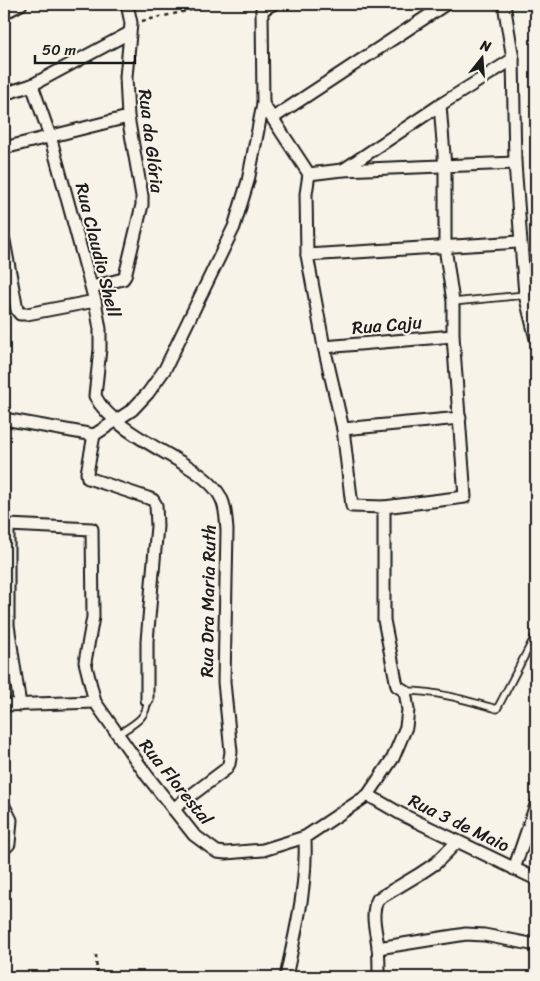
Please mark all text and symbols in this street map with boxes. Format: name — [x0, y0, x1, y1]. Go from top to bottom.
scale bar — [35, 32, 135, 64]
north arrow — [458, 32, 508, 82]
text: N — [476, 32, 494, 60]
text: 50 m — [42, 37, 77, 63]
street label: Rua da Glória — [129, 87, 173, 196]
street label: Rua Claudio Shell — [66, 179, 130, 321]
street label: Rua Caju — [351, 306, 424, 344]
street label: Rua Dra Maria Ruth — [191, 524, 225, 678]
street label: Rua Florestal — [131, 731, 222, 833]
street label: Rua 3 de Maio — [403, 785, 515, 861]

